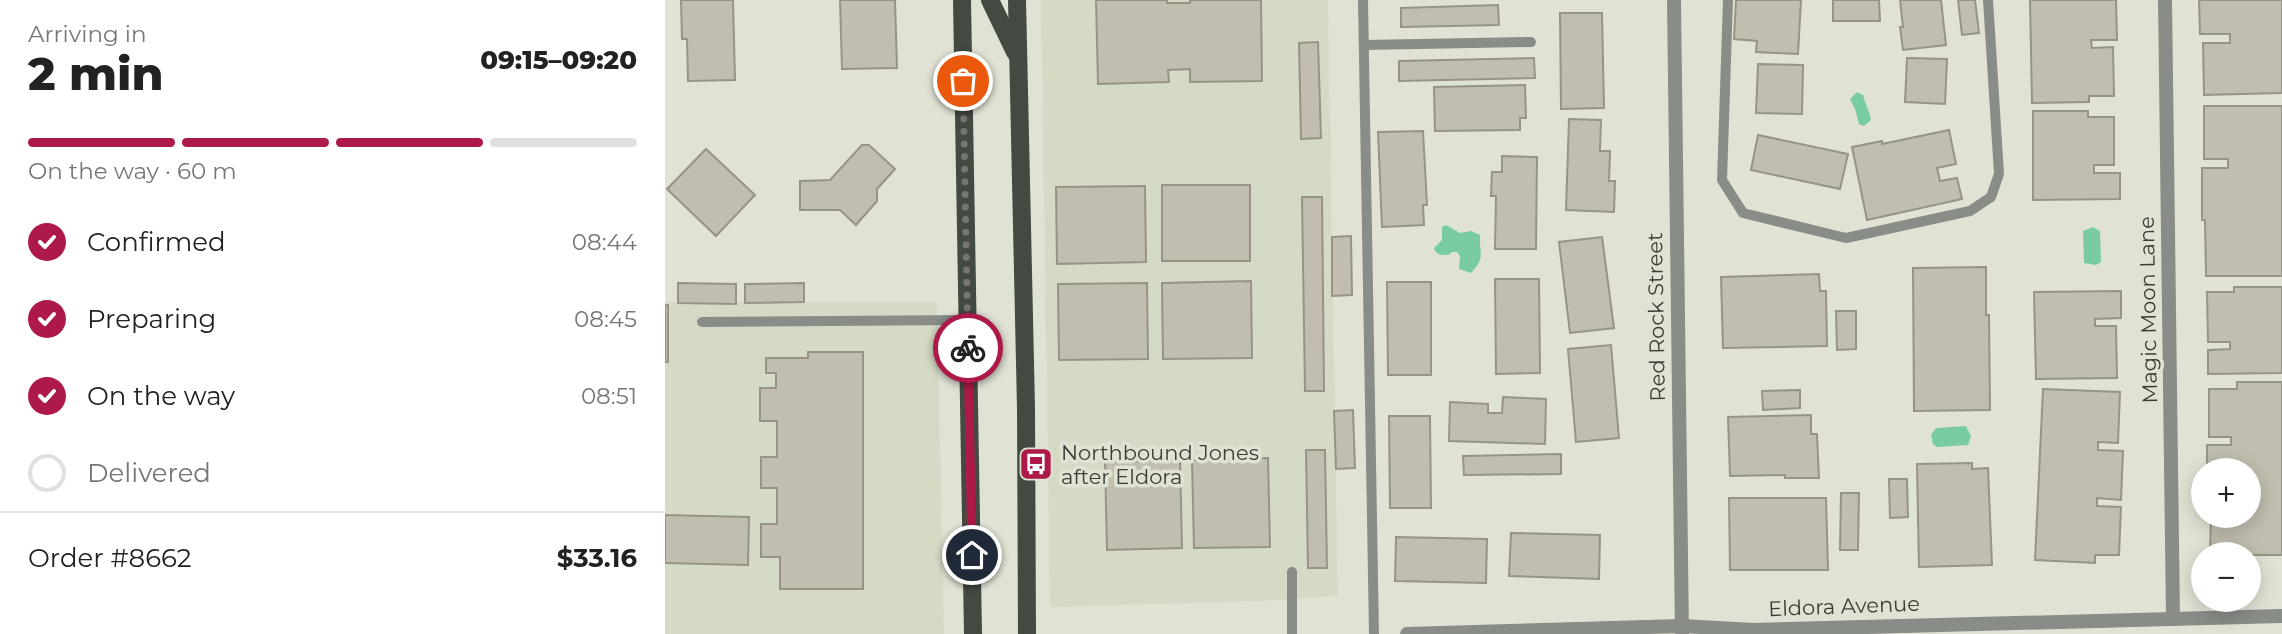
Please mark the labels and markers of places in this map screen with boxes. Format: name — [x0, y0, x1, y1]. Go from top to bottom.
pin — [933, 51, 993, 111]
place label: Northbound Jones after Eldora — [1061, 440, 1259, 489]
bus stop icon: Northbound Jones after Eldora — [1017, 445, 1055, 483]
pin — [942, 525, 1002, 585]

